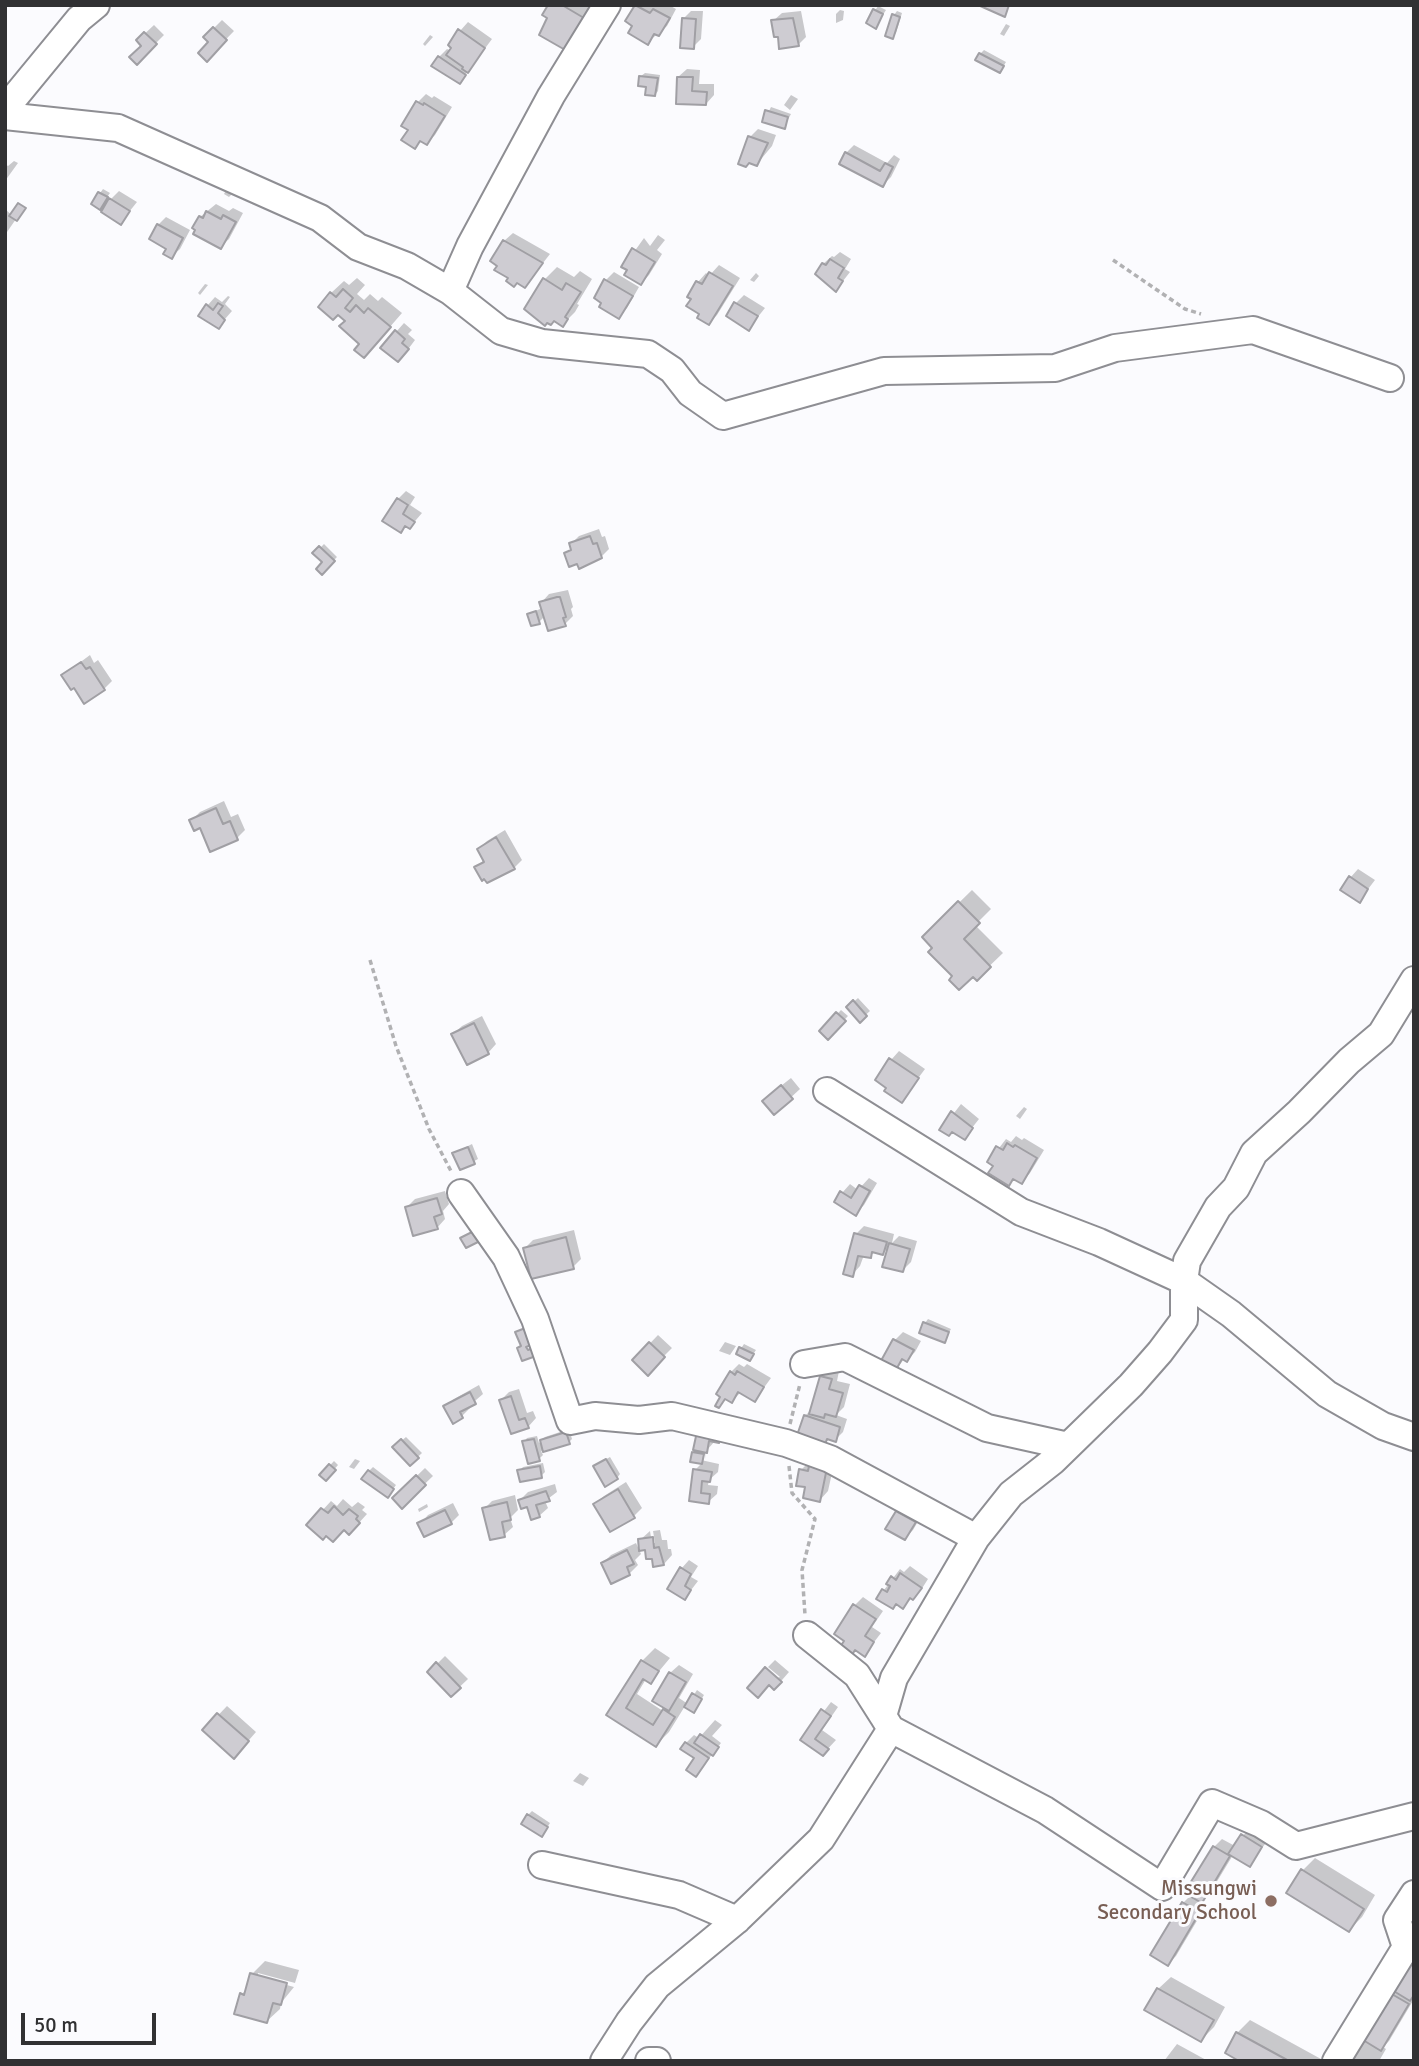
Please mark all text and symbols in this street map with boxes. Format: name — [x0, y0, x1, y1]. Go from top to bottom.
place label: Missungwi Secondary School — [1097, 1876, 1257, 1926]
marker: Missungwi Secondary School — [1263, 1893, 1279, 1909]
scale bar — [24, 2000, 159, 2044]
text: 50 m — [34, 2012, 78, 2038]

